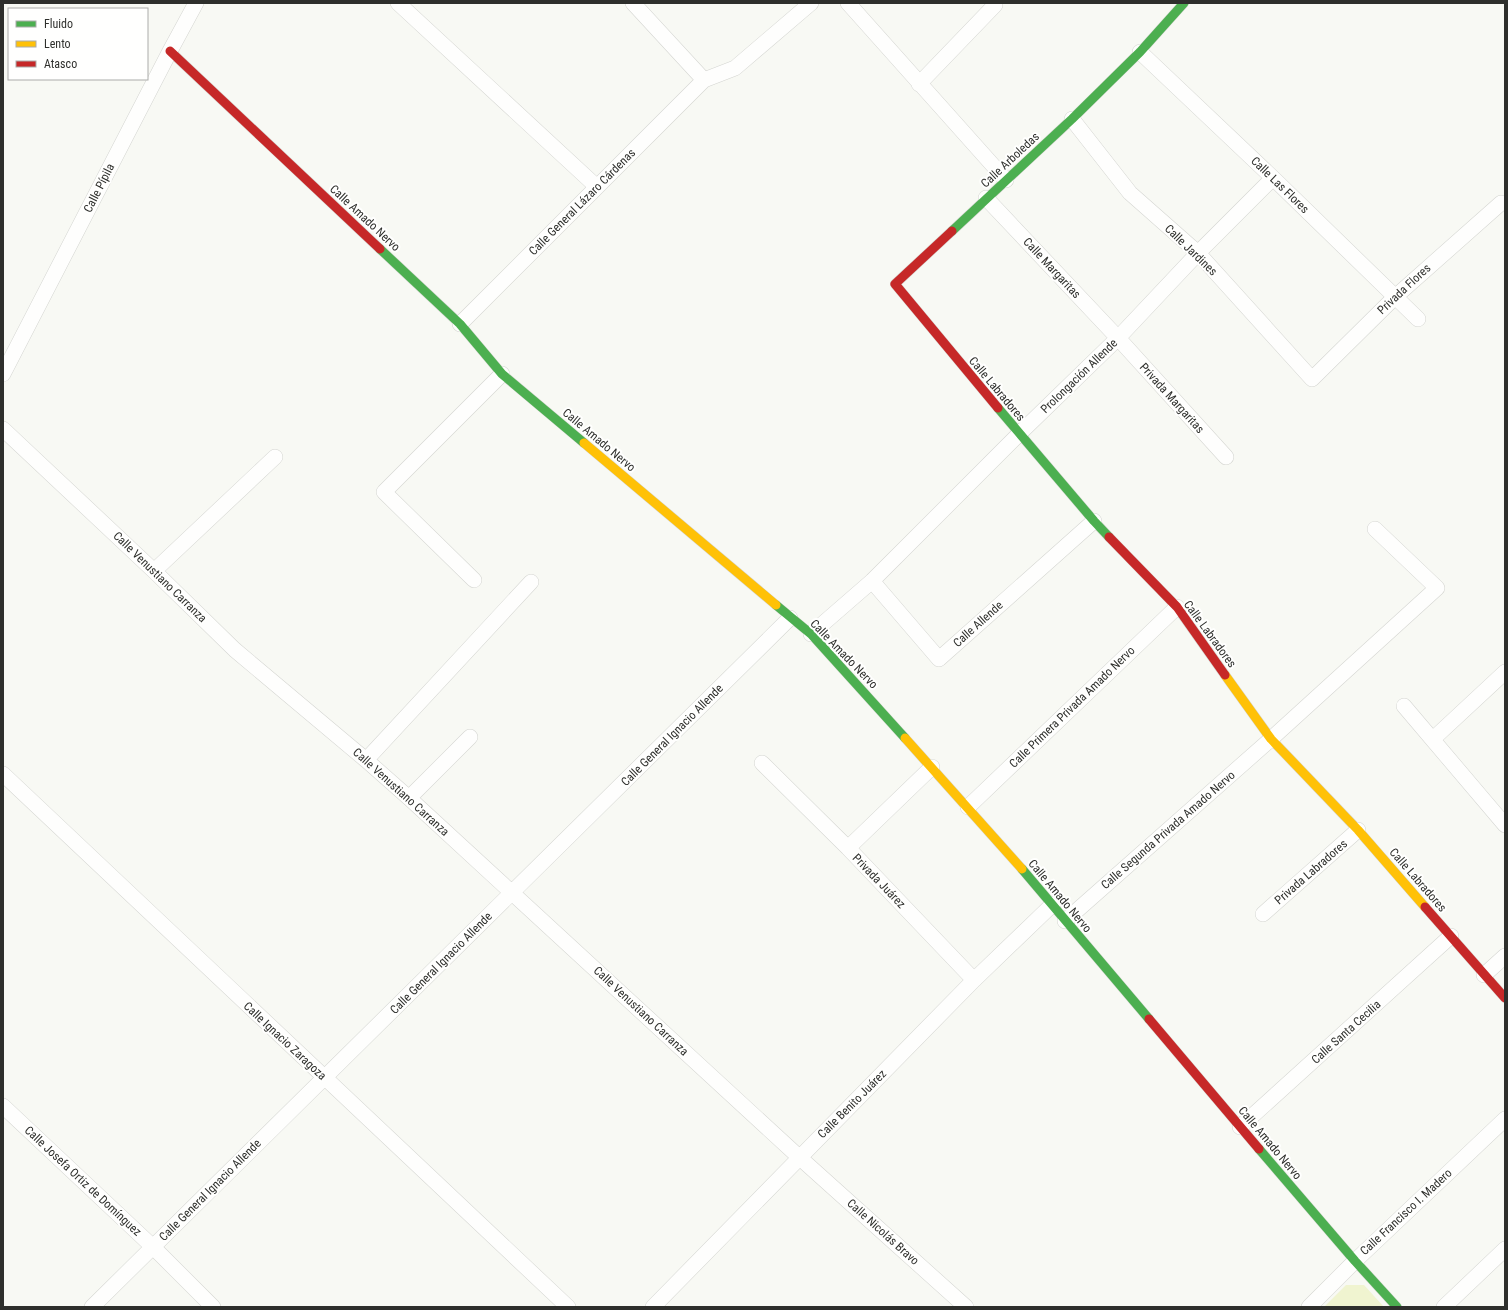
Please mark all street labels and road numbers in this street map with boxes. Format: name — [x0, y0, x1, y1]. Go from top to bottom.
street label: Calle Arboledas — [978, 129, 1042, 191]
street label: Calle General Lázaro Cárdenas — [526, 146, 638, 258]
street label: Calle Las Flores — [1248, 154, 1312, 216]
street label: Calle Pípila — [81, 161, 117, 215]
street label: Calle Amado Nervo — [327, 182, 403, 254]
street label: Calle Jardines — [1162, 222, 1220, 278]
street label: Calle Margaritas — [1020, 235, 1084, 301]
street label: Privada Flores — [1375, 261, 1433, 317]
street label: Prolongación Allende — [1038, 336, 1120, 416]
street label: Calle Labradores — [966, 354, 1028, 424]
street label: Privada Margaritas — [1137, 360, 1207, 436]
street label: Calle Amado Nervo — [560, 405, 638, 475]
street label: Calle Venustiano Carranza — [110, 529, 210, 625]
street label: Calle Allende — [950, 598, 1006, 650]
street label: Calle Labradores — [1181, 598, 1239, 670]
street label: Calle Amado Nervo — [807, 616, 881, 692]
street label: Calle Primera Privada Amado Nervo — [1006, 643, 1138, 771]
street label: Calle General Ignacio Allende — [618, 681, 726, 789]
street label: Calle Venustiano Carranza — [350, 745, 452, 839]
street label: Calle Segunda Privada Amado Nervo — [1098, 768, 1238, 892]
street label: Privada Labradores — [1272, 837, 1350, 907]
street label: Calle Labradores — [1387, 845, 1449, 915]
street label: Privada Juárez — [850, 851, 908, 911]
street label: Calle Amado Nervo — [1025, 857, 1095, 935]
street label: Calle General Ignacio Allende — [387, 909, 495, 1017]
street label: Calle Venustiano Carranza — [591, 963, 691, 1059]
street label: Calle Santa Cecilia — [1309, 997, 1384, 1067]
street label: Calle Ignacio Zaragoza — [241, 999, 329, 1083]
street label: Calle Benito Juárez — [815, 1067, 889, 1141]
street label: Calle Amado Nervo — [1235, 1104, 1305, 1182]
street label: Calle Josefa Ortiz de Domínguez — [22, 1123, 144, 1239]
street label: Calle General Ignacio Allende — [156, 1136, 264, 1244]
street label: Calle Francisco I. Madero — [1357, 1166, 1455, 1258]
street label: Calle Nicolás Bravo — [844, 1196, 922, 1268]

